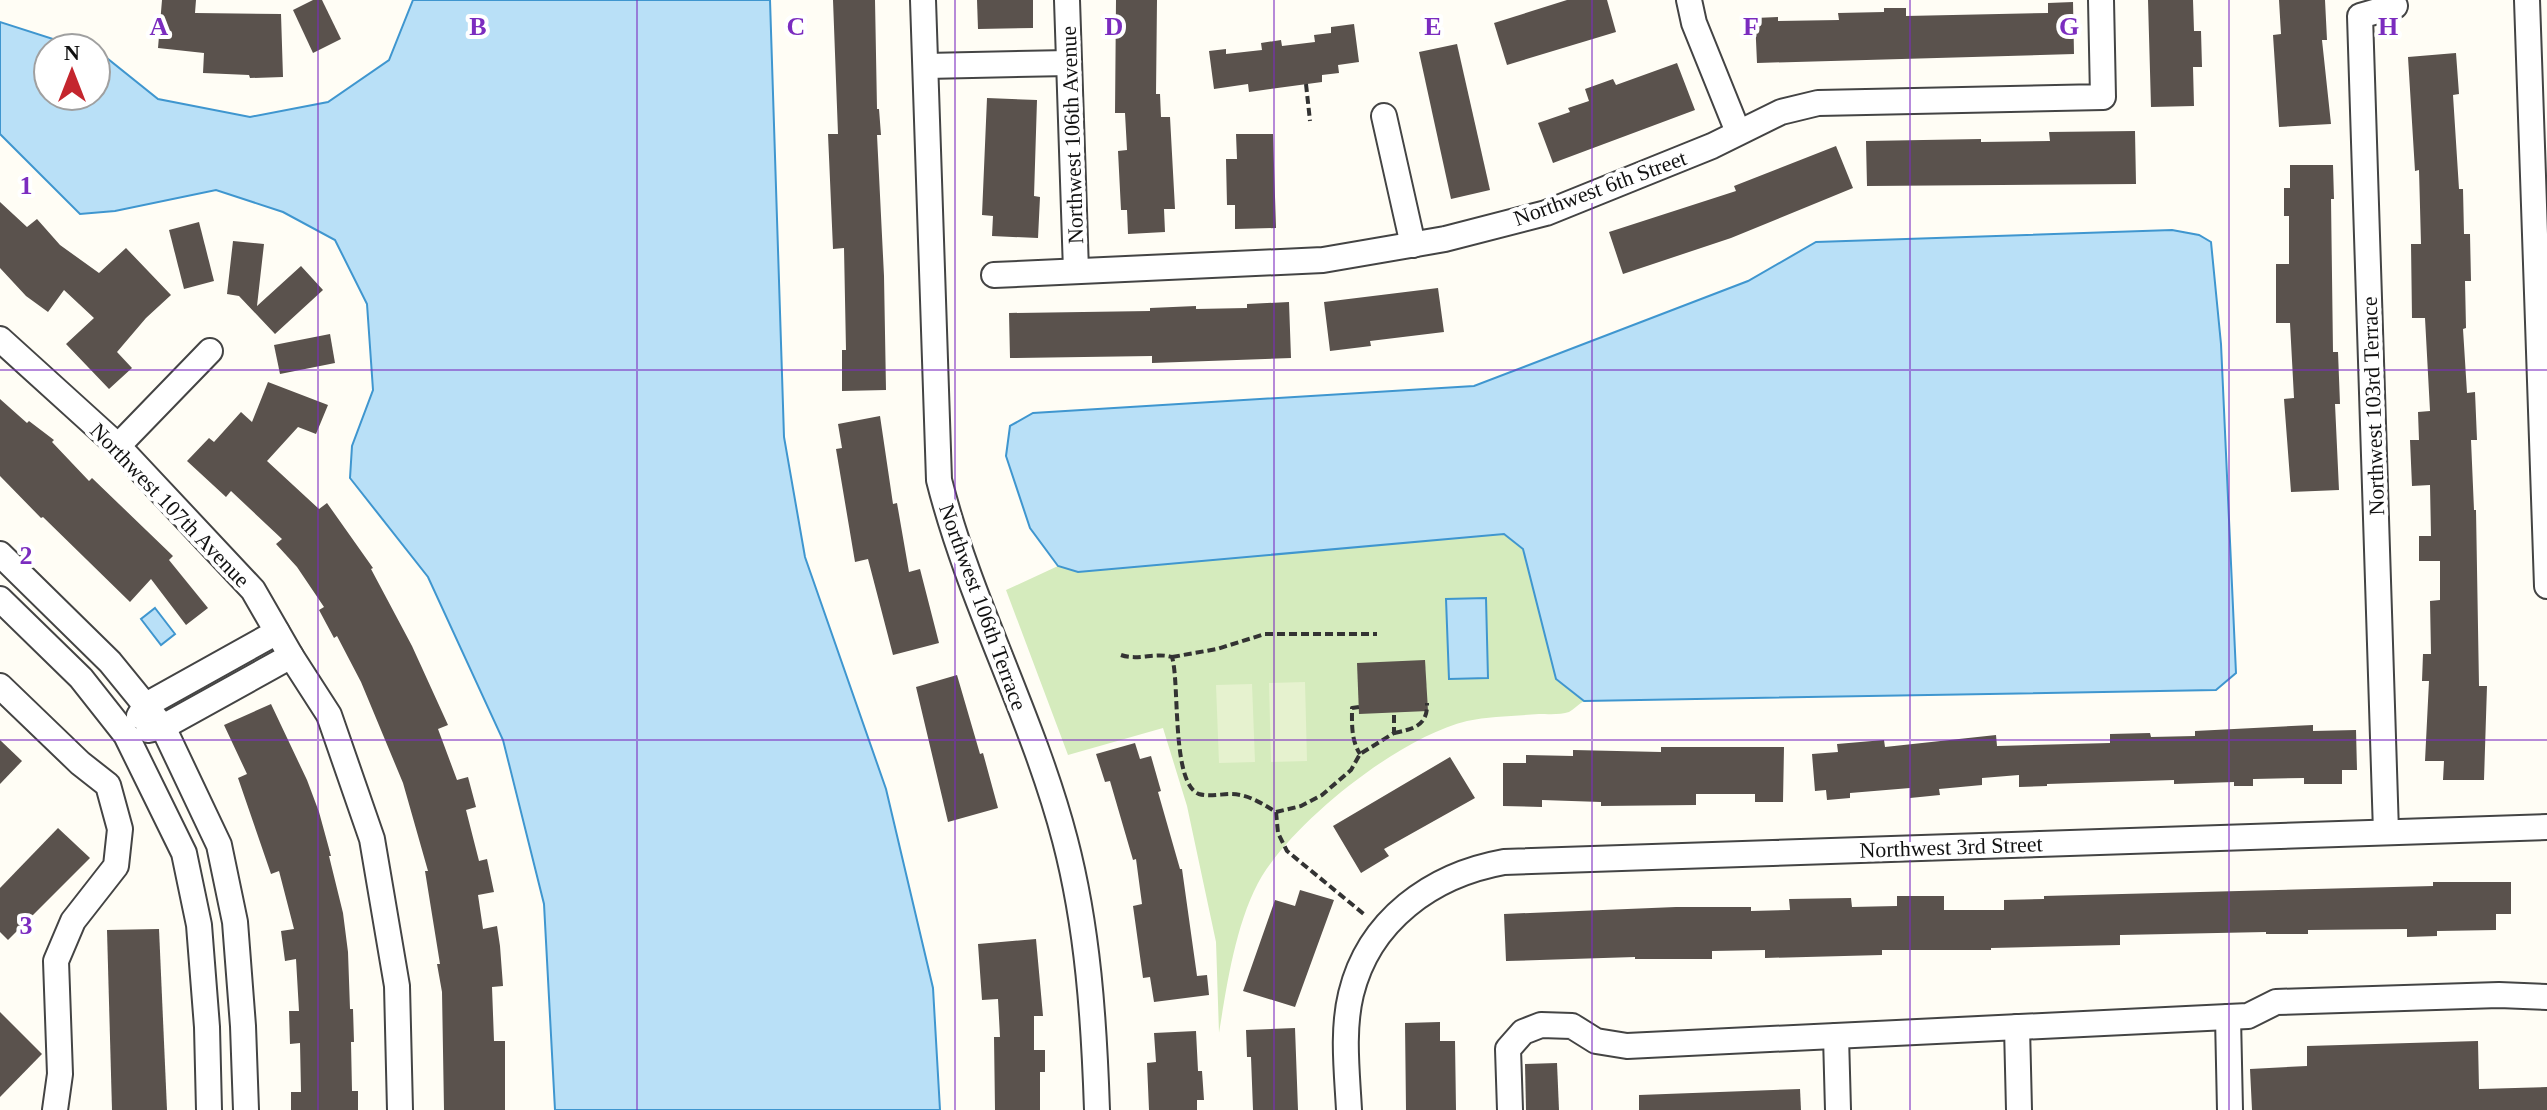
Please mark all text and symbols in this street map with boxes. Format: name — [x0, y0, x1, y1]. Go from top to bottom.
text: A — [150, 12, 169, 41]
text: B — [469, 12, 487, 41]
text: C — [787, 12, 805, 41]
text: D — [1105, 12, 1123, 41]
text: E — [1424, 12, 1442, 41]
text: F — [1743, 12, 1759, 41]
text: G — [2059, 12, 2079, 41]
text: H — [2378, 12, 2398, 41]
street label: Northwest 106th Avenue — [1056, 25, 1088, 245]
north arrow — [32, 32, 112, 112]
text: N — [64, 40, 80, 65]
street label: Northwest 6th Street — [1510, 145, 1690, 231]
text: 1 — [20, 171, 33, 200]
street label: Northwest 103rd Terrace — [2357, 296, 2389, 516]
street label: Northwest 107th Avenue — [85, 418, 255, 592]
street label: Northwest 106th Terrace — [934, 500, 1032, 714]
text: 2 — [20, 541, 33, 570]
street label: Northwest 3rd Street — [1859, 831, 2043, 863]
text: 3 — [20, 911, 33, 940]

